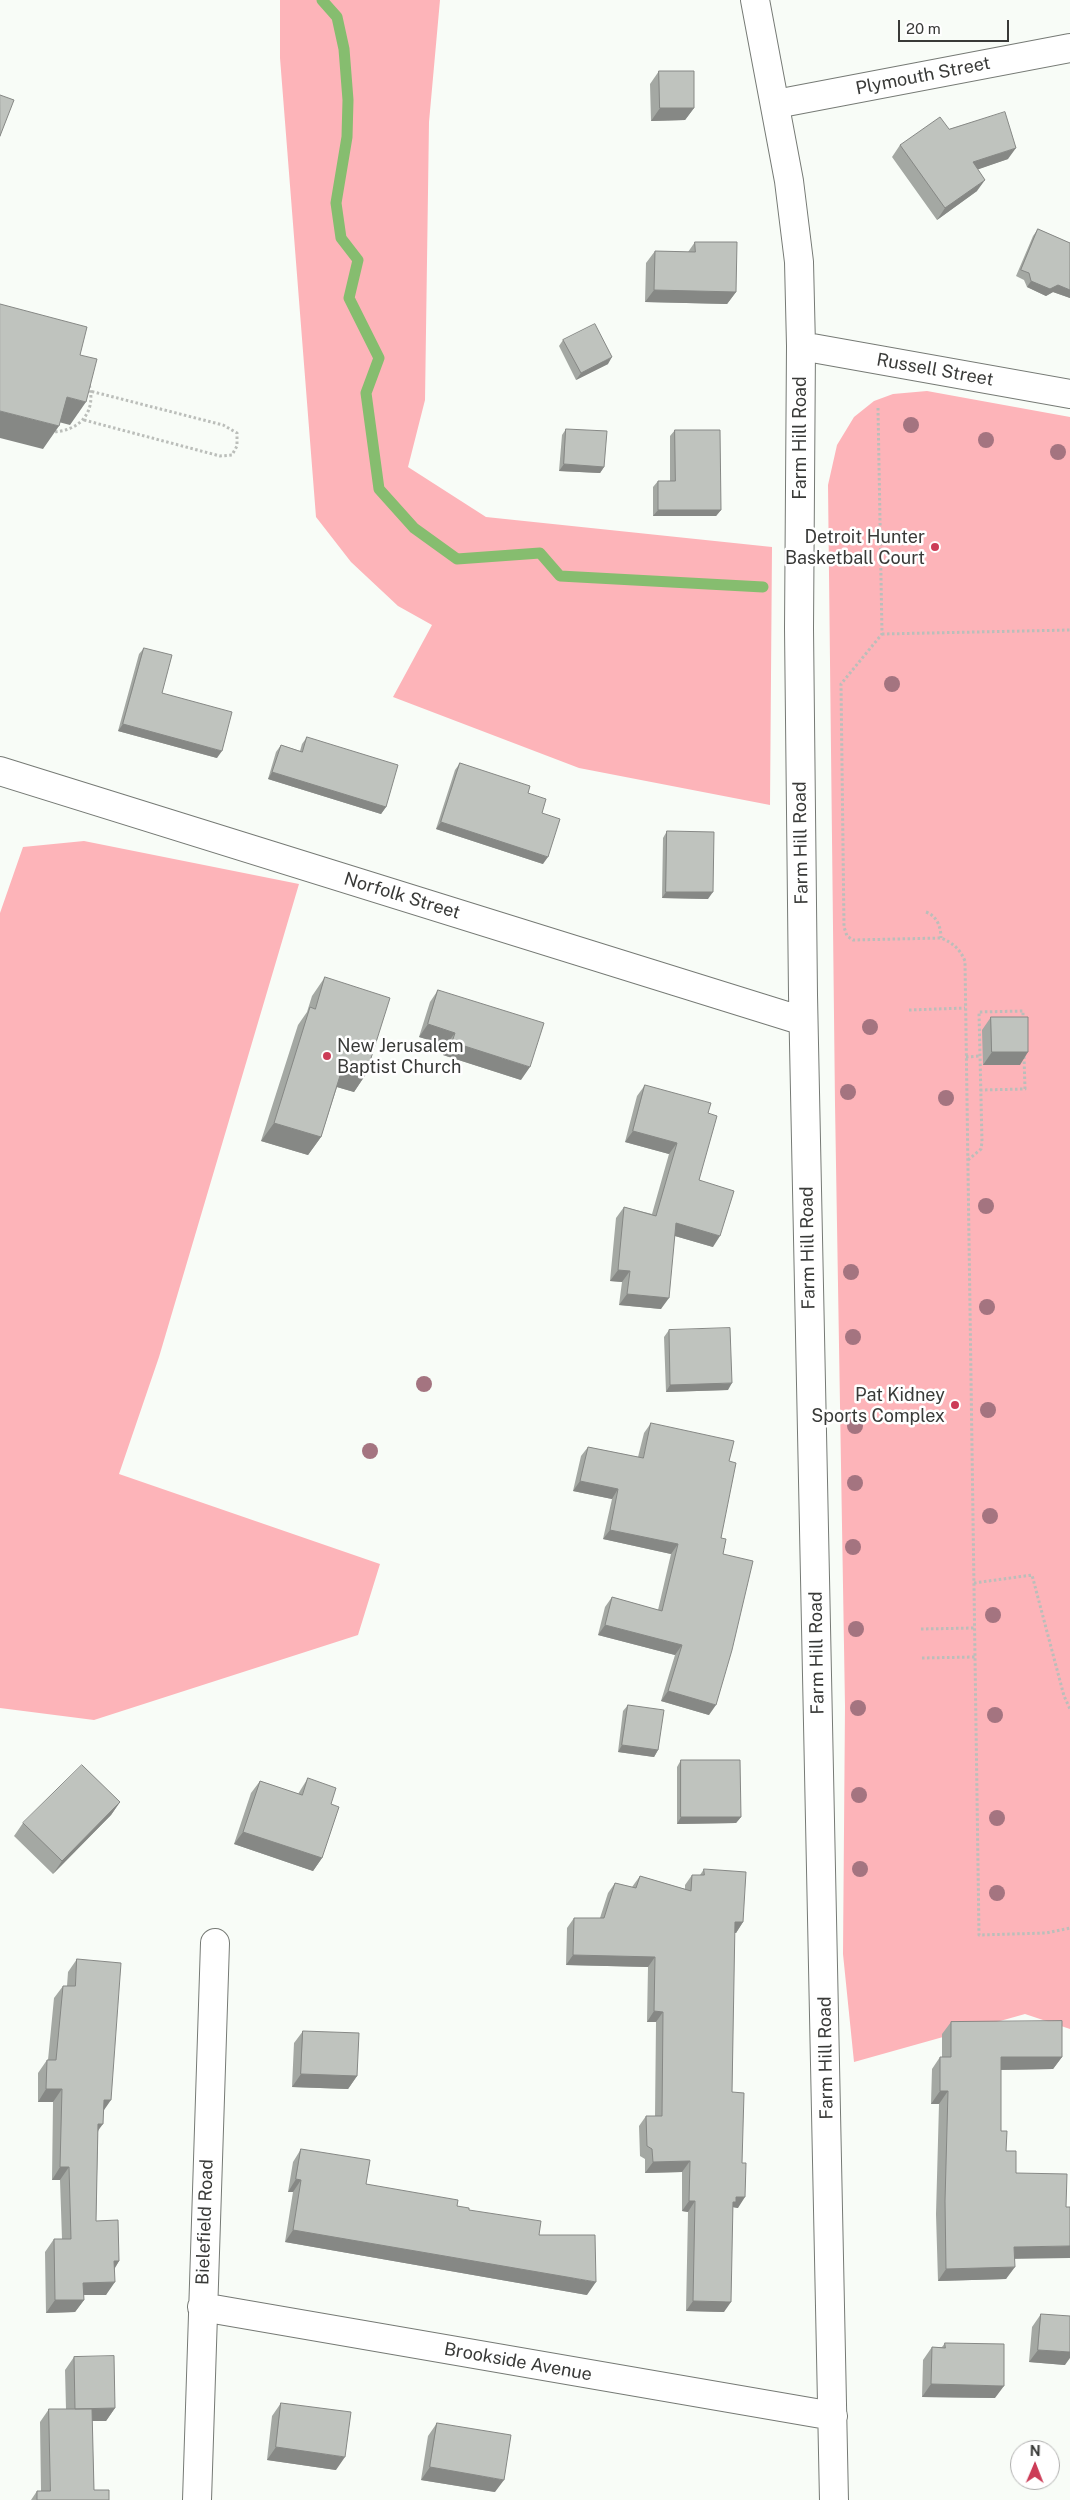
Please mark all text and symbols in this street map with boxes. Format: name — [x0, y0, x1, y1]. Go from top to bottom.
scale bar — [900, 10, 1011, 42]
text: 20 m — [906, 20, 941, 37]
street label: Plymouth Street — [854, 52, 992, 100]
street label: Russell Street — [875, 349, 995, 391]
street label: Farm Hill Road — [789, 376, 811, 500]
place label: Detroit Hunter Basketball Court — [785, 526, 925, 568]
marker: Detroit Hunter Basketball Court — [929, 541, 941, 553]
street label: Farm Hill Road — [789, 781, 813, 905]
street label: Norfolk Street — [341, 868, 463, 924]
place label: New Jerusalem Baptist Church — [337, 1035, 463, 1078]
marker: New Jerusalem Baptist Church — [321, 1050, 333, 1062]
street label: Farm Hill Road — [796, 1186, 820, 1310]
place label: Pat Kidney Sports Complex — [811, 1384, 945, 1426]
marker: Pat Kidney Sports Complex — [949, 1399, 961, 1411]
street label: Farm Hill Road — [805, 1591, 829, 1715]
street label: Farm Hill Road — [814, 1996, 838, 2120]
street label: Bielefield Road — [192, 2159, 218, 2285]
street label: Brookside Avenue — [442, 2338, 594, 2386]
north arrow — [1010, 2440, 1060, 2490]
text: N — [1030, 2443, 1041, 2459]

